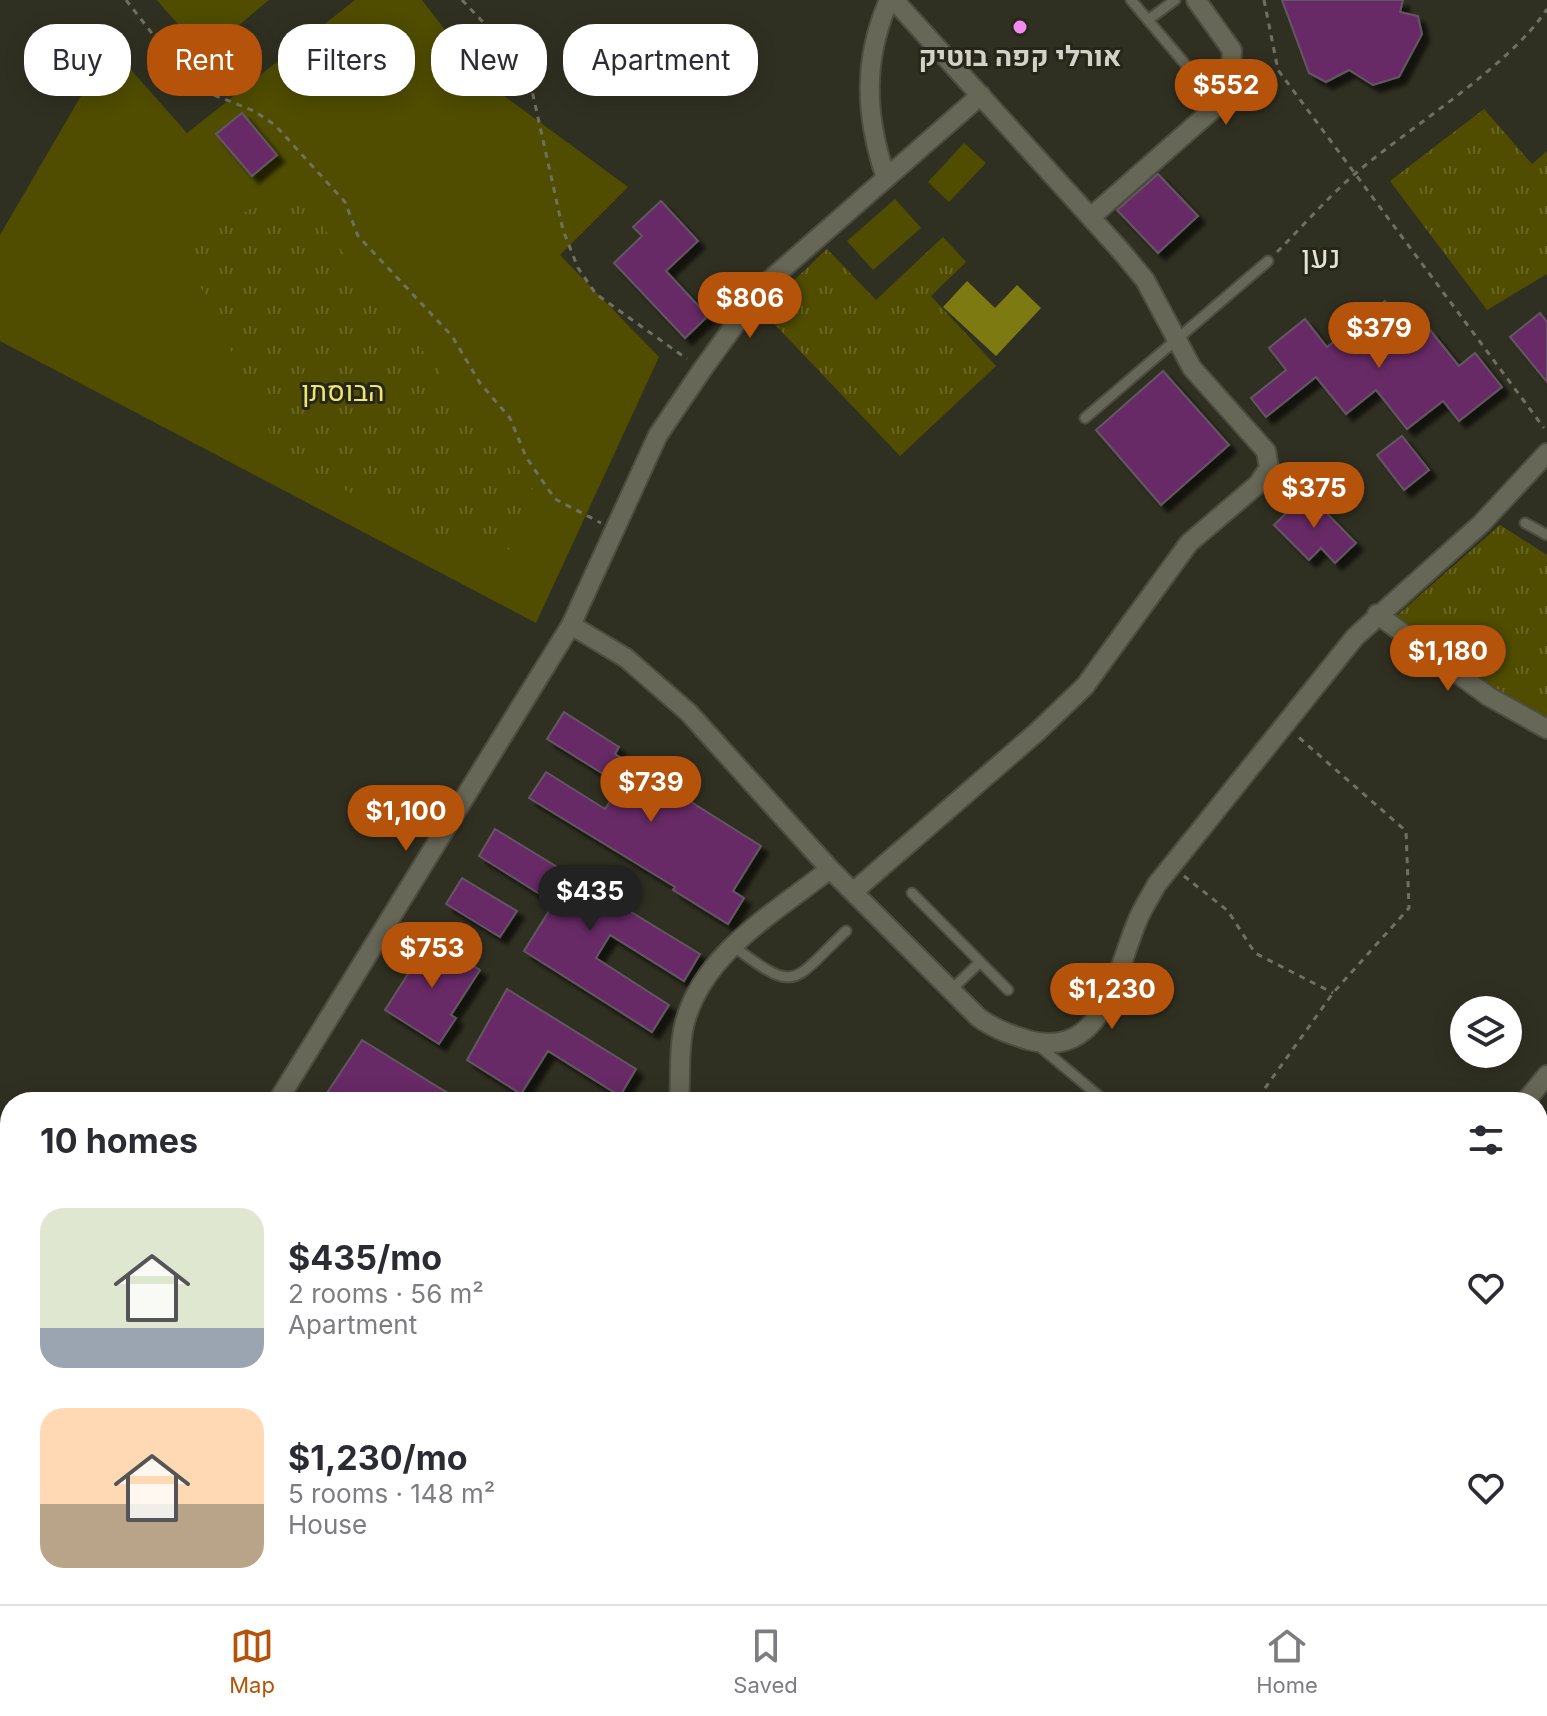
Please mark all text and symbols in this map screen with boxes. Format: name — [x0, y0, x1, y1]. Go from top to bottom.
marker: אורלי קפה בוטיק — [1011, 18, 1029, 36]
chip: Buy — [24, 24, 131, 96]
chip: Rent — [147, 24, 262, 96]
chip: Filters — [278, 24, 415, 96]
chip: New — [431, 24, 547, 96]
chip: Apartment — [563, 24, 758, 96]
place label: אורלי קפה בוטיק — [918, 39, 1122, 73]
pin: $552 — [1179, 59, 1273, 127]
text: $552 — [1193, 69, 1259, 100]
district label: נען — [1301, 237, 1341, 276]
pin: $806 — [703, 272, 797, 340]
text: $806 — [716, 282, 784, 313]
pin: $379 — [1332, 302, 1426, 370]
text: $379 — [1346, 312, 1412, 343]
park label: הבוסתן — [302, 374, 384, 408]
pin: $375 — [1267, 462, 1361, 530]
text: $375 — [1281, 472, 1347, 503]
pin: $1,180 — [1383, 625, 1513, 693]
text: $1,180 — [1408, 635, 1488, 666]
pin: $739 — [604, 756, 698, 824]
text: $739 — [618, 766, 684, 797]
pin: $1,100 — [341, 785, 471, 853]
text: $1,100 — [366, 795, 446, 826]
pin: $435 — [543, 865, 637, 933]
text: $435 — [556, 875, 624, 906]
pin: $753 — [385, 922, 479, 990]
text: $753 — [399, 932, 465, 963]
pin: $1,230 — [1047, 963, 1177, 1031]
text: $1,230 — [1068, 973, 1156, 1004]
map controls — [1450, 996, 1522, 1068]
button: layers — [1450, 996, 1522, 1068]
icon: filters — [1464, 1118, 1508, 1162]
text: 10 homes — [40, 1120, 198, 1161]
text: $435/mo — [288, 1237, 442, 1278]
icon: home — [104, 1240, 200, 1336]
icon: heart — [1464, 1266, 1508, 1310]
text: 2 rooms · 56 m² — [288, 1278, 484, 1309]
text: Apartment — [288, 1309, 417, 1340]
text: $1,230/mo — [288, 1437, 468, 1478]
icon: home — [104, 1440, 200, 1536]
icon: heart — [1464, 1466, 1508, 1510]
text: 5 rooms · 148 m² — [288, 1478, 495, 1509]
text: House — [288, 1509, 367, 1540]
tab: Map — [229, 1624, 275, 1698]
tab: Saved — [733, 1624, 798, 1698]
tab: Home — [1256, 1624, 1318, 1698]

